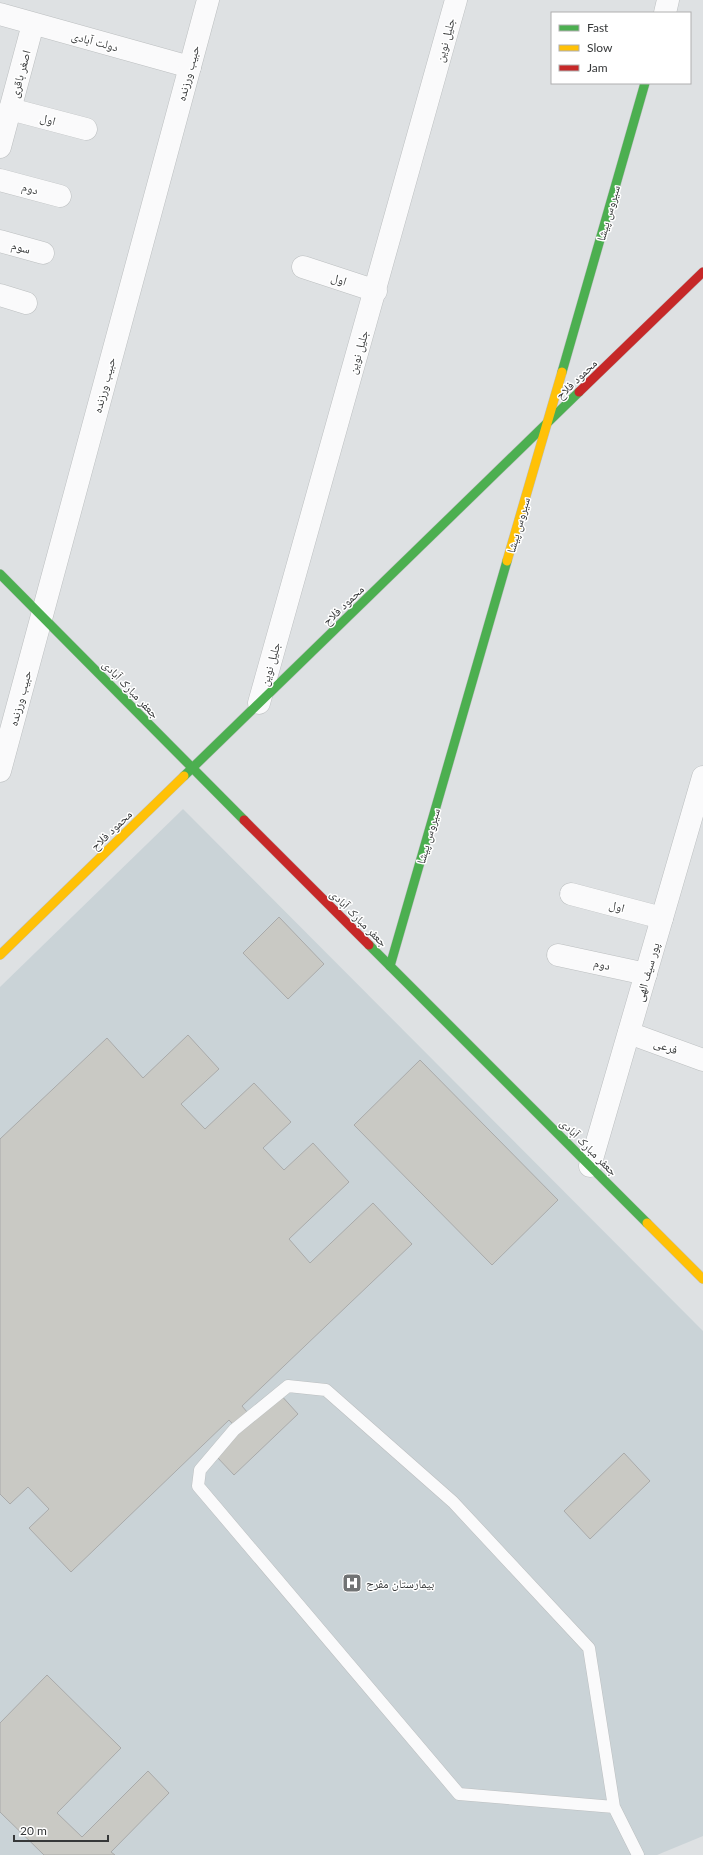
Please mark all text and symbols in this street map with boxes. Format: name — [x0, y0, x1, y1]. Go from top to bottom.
legend — [551, 12, 691, 84]
street label: جلیل نوین — [432, 16, 458, 64]
text: Fast — [587, 20, 609, 35]
street label: دولت آبادی — [70, 28, 120, 55]
text: Slow — [587, 40, 613, 55]
street label: حبیب ورزنده — [173, 43, 203, 103]
street label: اصغر باقری — [6, 48, 34, 100]
text: Jam — [587, 60, 608, 75]
street label: اول — [39, 110, 58, 128]
street label: دوم — [20, 179, 40, 198]
street label: سیروس پیشا — [593, 183, 623, 243]
street label: سوم — [9, 237, 32, 258]
street label: اول — [329, 269, 349, 289]
street label: جلیل نوین — [345, 328, 372, 376]
street label: حبیب ورزنده — [89, 355, 119, 415]
street label: محمود فلاح — [552, 356, 600, 402]
street label: سیروس پیشا — [503, 495, 533, 555]
street label: محمود فلاح — [319, 582, 367, 628]
street label: جلیل نوین — [257, 640, 284, 688]
street label: جعفر مبارک آبادی — [99, 657, 163, 722]
street label: حبیب ورزنده — [5, 668, 35, 728]
street label: سیروس پیشا — [413, 806, 443, 866]
street label: محمود فلاح — [87, 807, 135, 853]
street label: جعفر مبارک آبادی — [327, 886, 391, 950]
street label: اول — [608, 897, 627, 915]
street label: پور سیف الهی — [631, 940, 663, 1003]
street label: دوم — [592, 955, 612, 974]
street label: فرعی — [652, 1035, 680, 1057]
street label: جعفر مبارک آبادی — [557, 1115, 621, 1179]
hospital icon: بیمارستان مفرح — [341, 1572, 363, 1594]
place label: بیمارستان مفرح — [366, 1576, 434, 1591]
scale bar — [14, 1817, 108, 1843]
text: 20 m — [20, 1823, 47, 1838]

